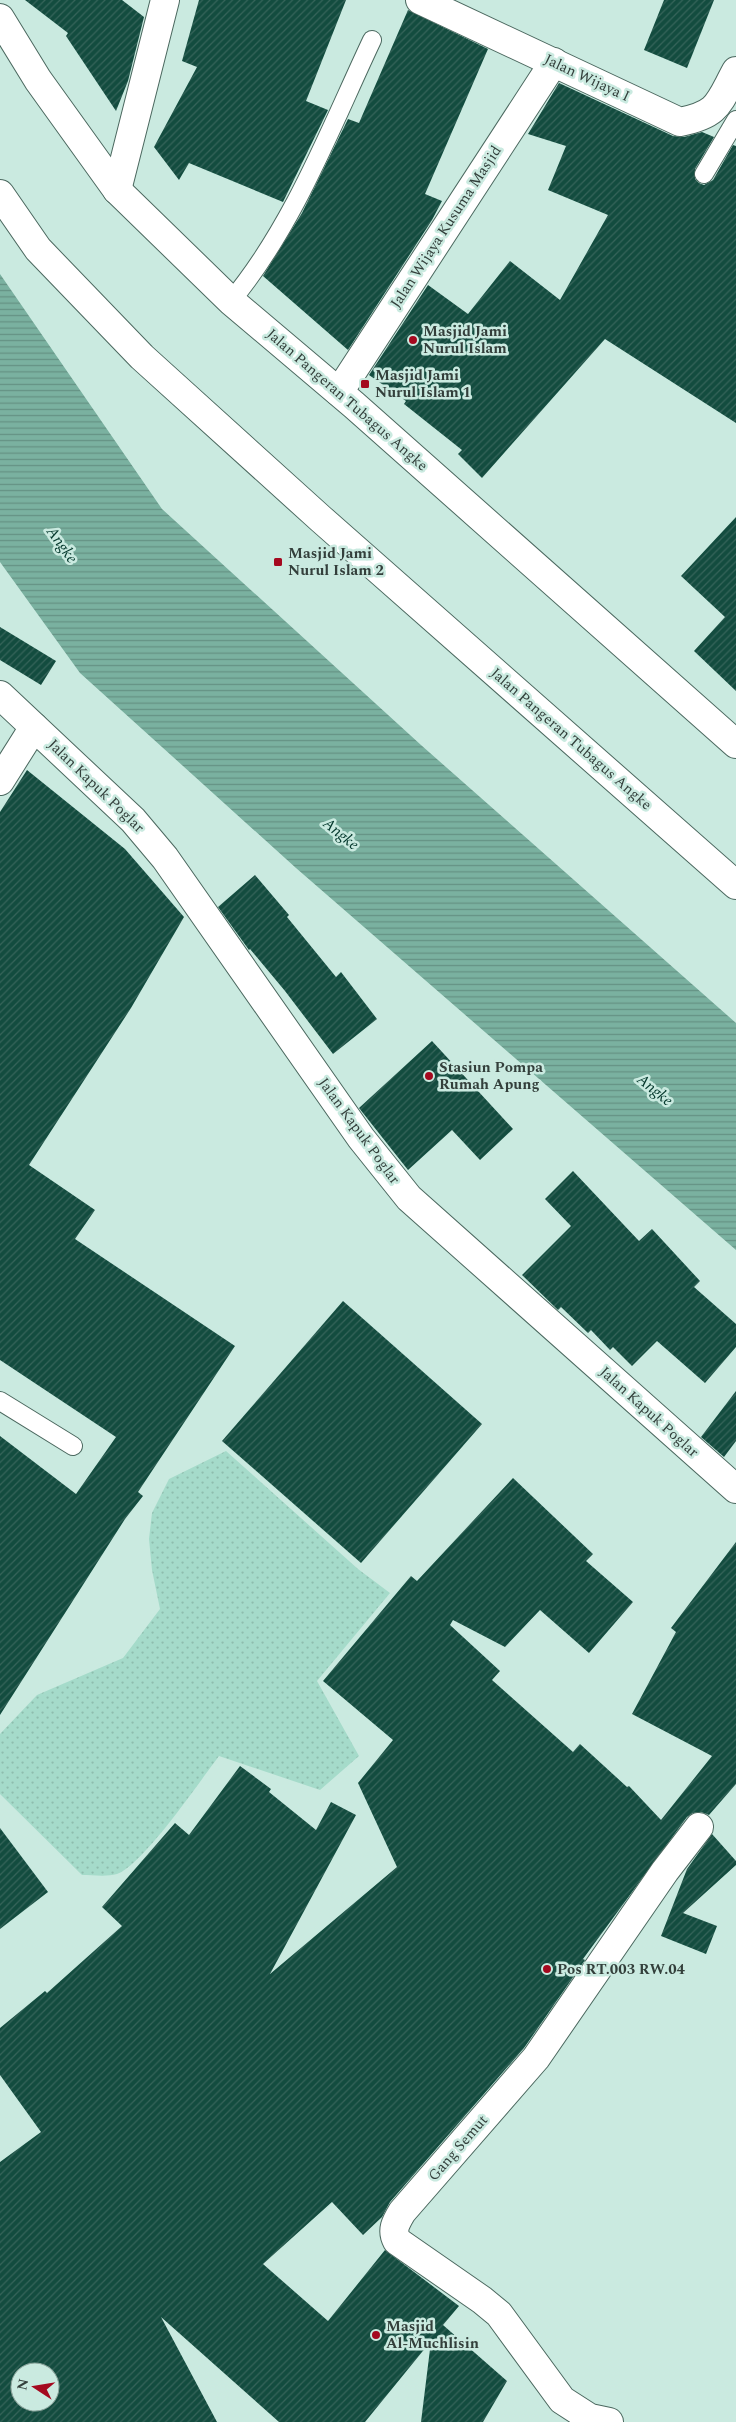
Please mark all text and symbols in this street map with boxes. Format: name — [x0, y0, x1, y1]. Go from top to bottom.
street label: Jalan Wijaya I — [540, 48, 634, 108]
street label: Jalan Wijaya Kusuma Masjid — [385, 141, 507, 313]
place label: Masjid Jami Nurul Islam — [423, 320, 507, 360]
street label: Jalan Pangeran Tubagus Angke — [261, 323, 433, 477]
marker: Masjid Jami Nurul Islam — [407, 334, 419, 346]
place label: Masjid Jami Nurul Islam 1 — [375, 364, 471, 404]
marker: Masjid Jami Nurul Islam 1 — [359, 378, 371, 390]
water label: Angke — [40, 521, 84, 569]
place label: Masjid Jami Nurul Islam 2 — [288, 542, 384, 582]
marker: Masjid Jami Nurul Islam 2 — [272, 556, 284, 568]
street label: Jalan Pangeran Tubagus Angke — [485, 662, 657, 816]
street label: Jalan Kapuk Poglar — [42, 734, 150, 838]
water label: Angke — [317, 811, 365, 856]
place label: Stasiun Pompa Rumah Apung — [439, 1056, 543, 1096]
water label: Angke — [631, 1067, 679, 1112]
marker: Stasiun Pompa Rumah Apung — [423, 1070, 435, 1082]
street label: Jalan Kapuk Poglar — [312, 1073, 406, 1189]
street label: Jalan Kapuk Poglar — [594, 1361, 704, 1463]
place label: Pos RT.003 RW.04 — [557, 1958, 686, 1981]
marker: Pos RT.003 RW.04 — [541, 1963, 553, 1975]
street label: Gang Semut — [423, 2110, 493, 2186]
place label: Masjid Al-Muchlisin — [386, 2315, 479, 2355]
marker: Masjid Al-Muchlisin — [370, 2329, 382, 2341]
north arrow — [10, 2362, 60, 2412]
text: N — [11, 2377, 34, 2392]

